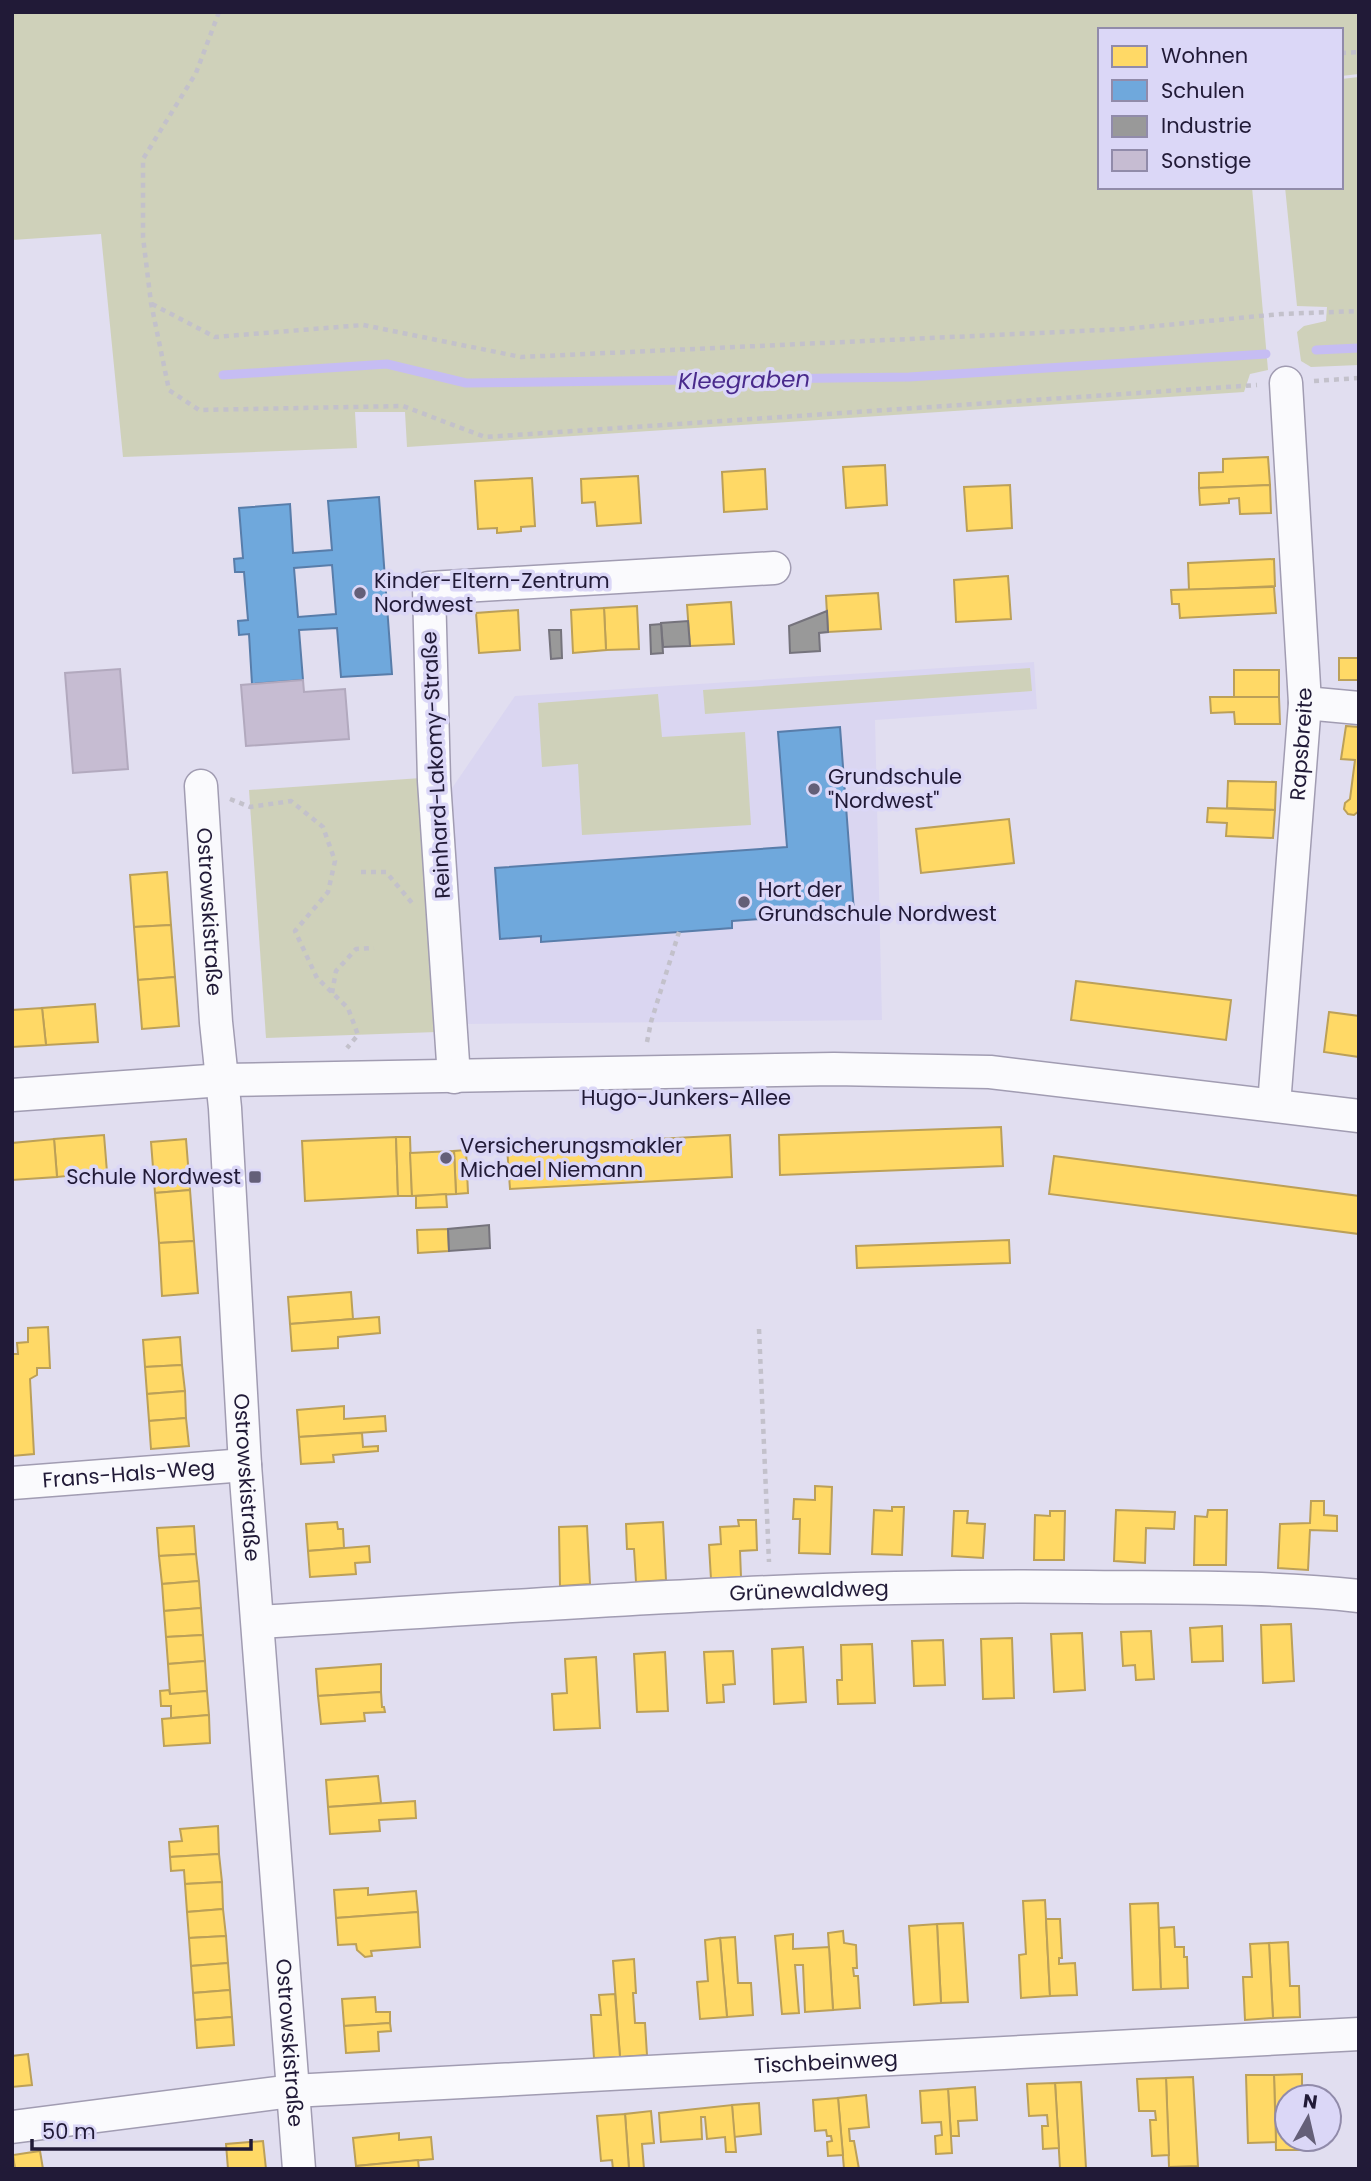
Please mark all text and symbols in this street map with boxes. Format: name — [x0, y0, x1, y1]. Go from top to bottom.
legend — [1098, 28, 1343, 189]
text: Wohnen — [1161, 41, 1248, 70]
text: Schulen — [1161, 76, 1245, 105]
text: Industrie — [1161, 111, 1252, 140]
text: Sonstige — [1161, 146, 1251, 175]
water label: Kleegraben — [678, 363, 810, 397]
place label: Kinder-Eltern-Zentrum Nordwest — [374, 566, 610, 619]
marker: Kinder-Eltern-Zentrum Nordwest — [352, 585, 368, 601]
street label: Reinhard-Lakomy-Straße — [414, 631, 457, 899]
street label: Rapsbreite — [1283, 687, 1319, 802]
place label: Grundschule "Nordwest" — [828, 762, 962, 815]
marker: Grundschule "Nordwest" — [806, 781, 822, 797]
street label: Ostrowskistraße — [190, 827, 229, 997]
place label: Hort der Grundschule Nordwest — [758, 875, 997, 928]
marker: Hort der Grundschule Nordwest — [736, 894, 752, 910]
street label: Hugo-Junkers-Allee — [581, 1083, 791, 1112]
place label: Versicherungsmakler Michael Niemann — [460, 1131, 683, 1184]
marker: Versicherungsmakler Michael Niemann — [438, 1150, 454, 1166]
place label: Schule Nordwest — [66, 1162, 241, 1191]
marker: Schule Nordwest — [247, 1169, 263, 1185]
street label: Ostrowskistraße — [227, 1392, 267, 1563]
street label: Frans-Hals-Weg — [41, 1452, 216, 1495]
street label: Grünewaldweg — [729, 1573, 889, 1608]
street label: Ostrowskistraße — [269, 1958, 311, 2128]
street label: Tischbeinweg — [753, 2044, 899, 2080]
north arrow — [1273, 2083, 1343, 2153]
text: N — [1301, 2087, 1319, 2116]
scale bar — [32, 2108, 250, 2152]
text: 50 m — [42, 2117, 96, 2146]

